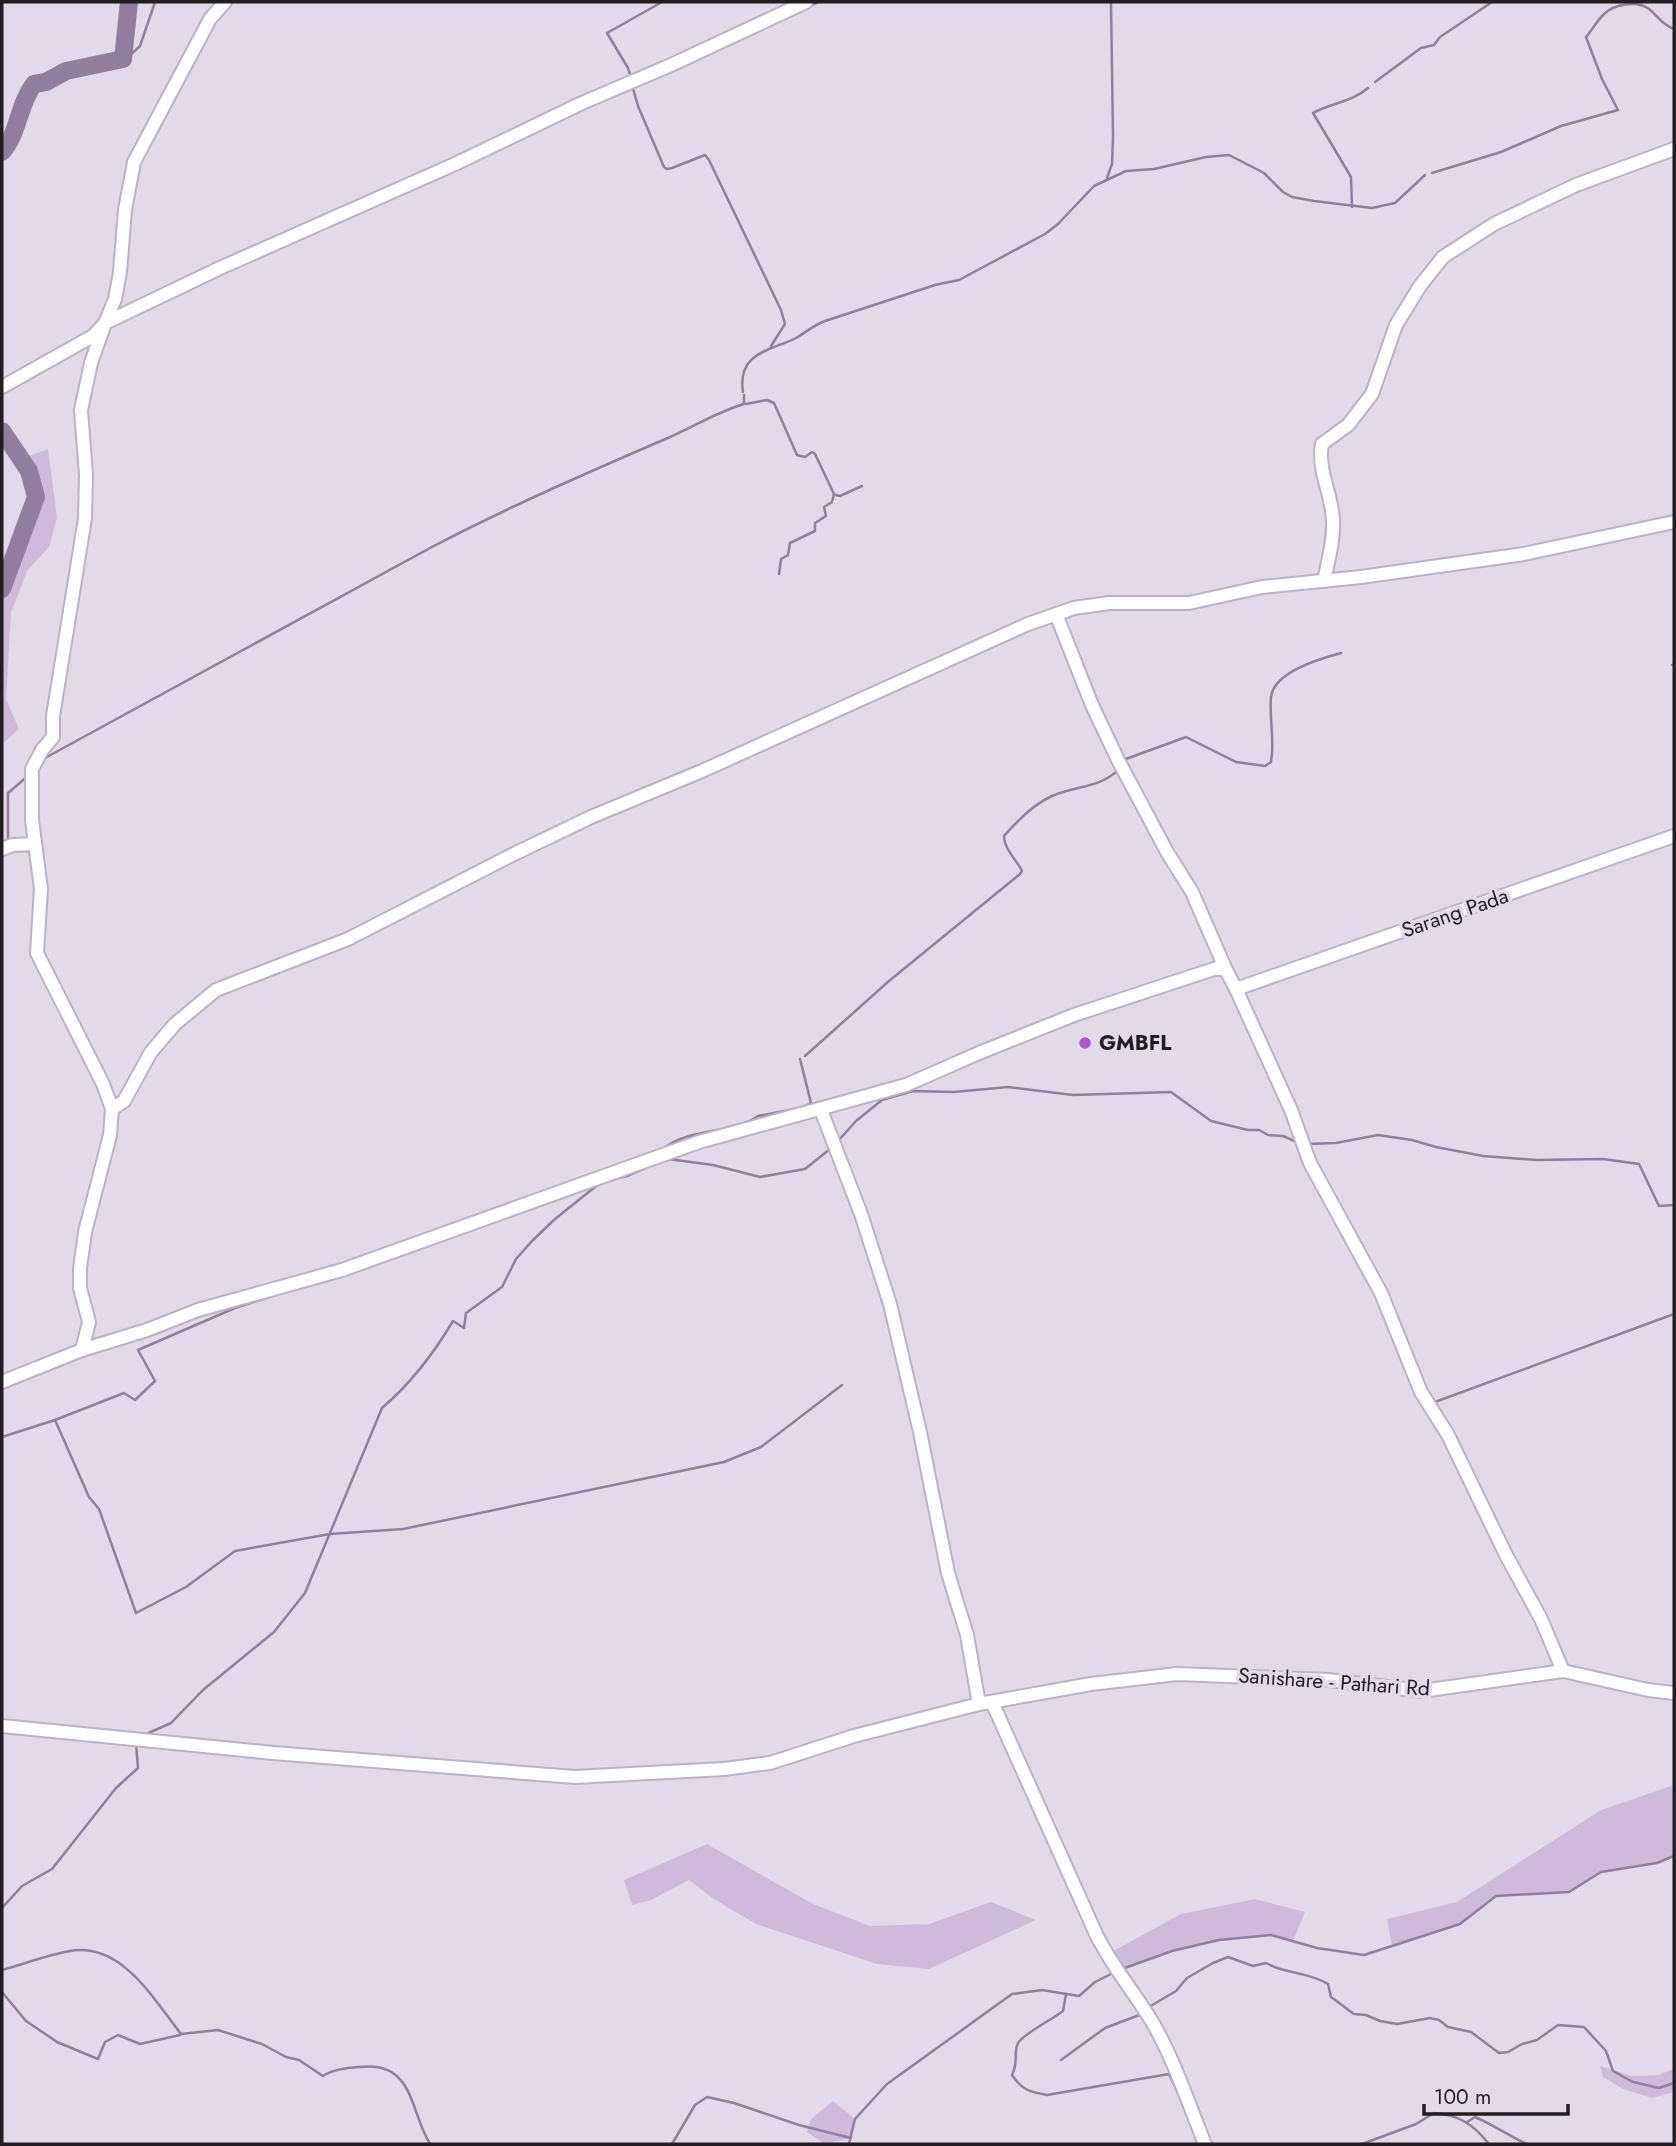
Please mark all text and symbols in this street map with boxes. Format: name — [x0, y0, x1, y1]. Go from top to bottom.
street label: Sarang Pada — [1398, 881, 1512, 945]
place label: GMBFL — [1099, 1028, 1171, 1058]
marker: GMBFL — [1077, 1035, 1093, 1051]
street label: Sanishare - Pathari Rd — [1237, 1660, 1431, 1704]
scale bar — [1424, 2072, 1568, 2116]
text: 100 m — [1434, 2082, 1491, 2112]

